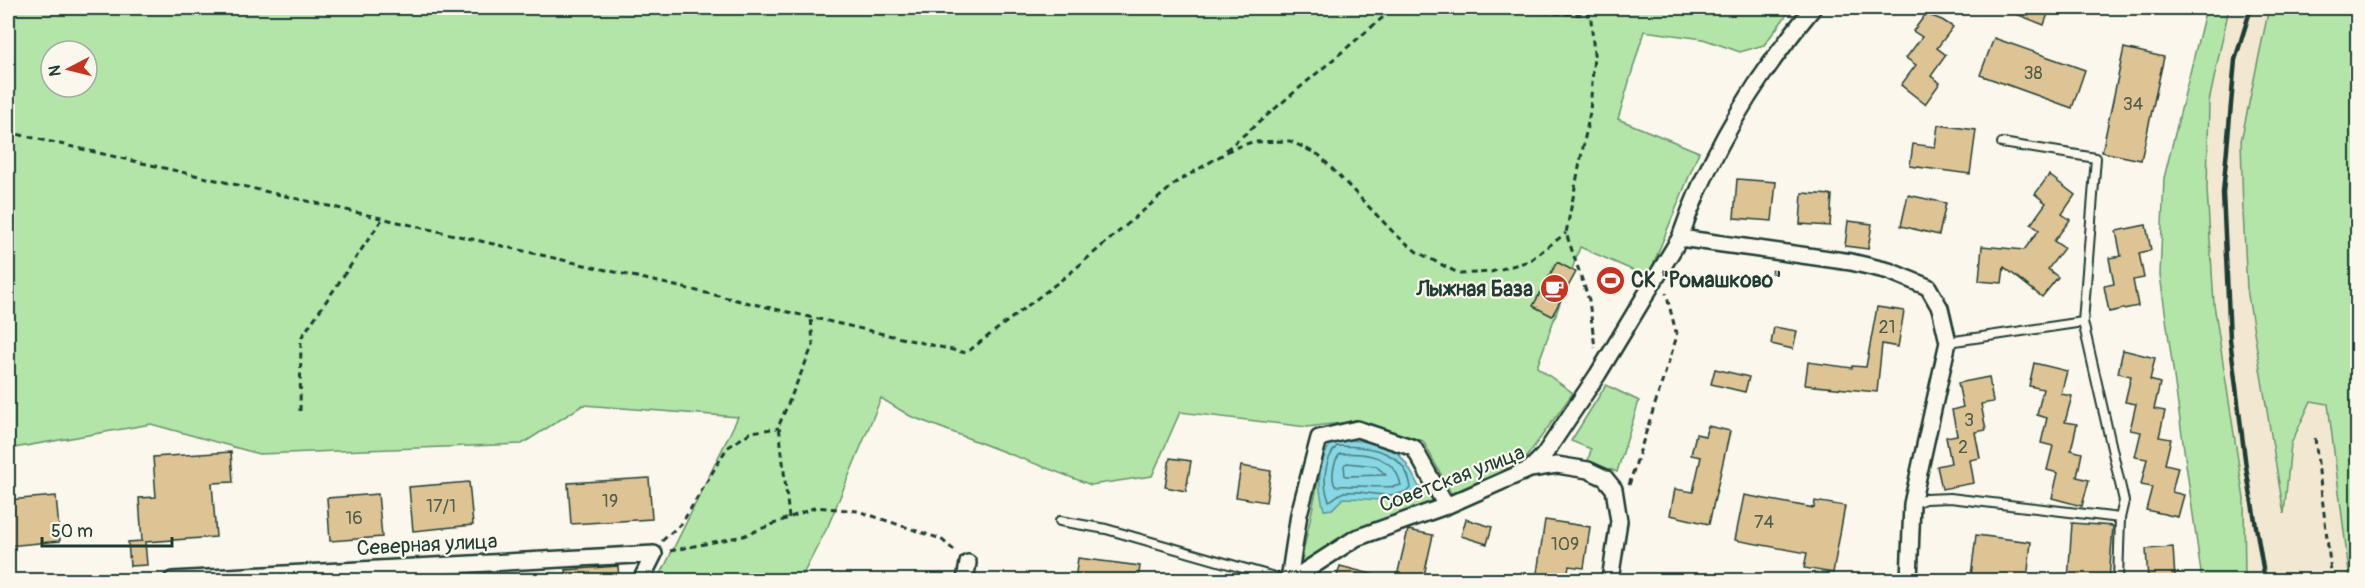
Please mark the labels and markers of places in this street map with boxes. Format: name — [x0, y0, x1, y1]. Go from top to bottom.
sports icon: СК "Ромашково" — [1594, 264, 1626, 296]
place label: СК "Ромашково" — [1631, 267, 1782, 294]
cafe icon: Лыжная База — [1538, 273, 1570, 305]
place label: Лыжная База — [1416, 276, 1533, 303]

